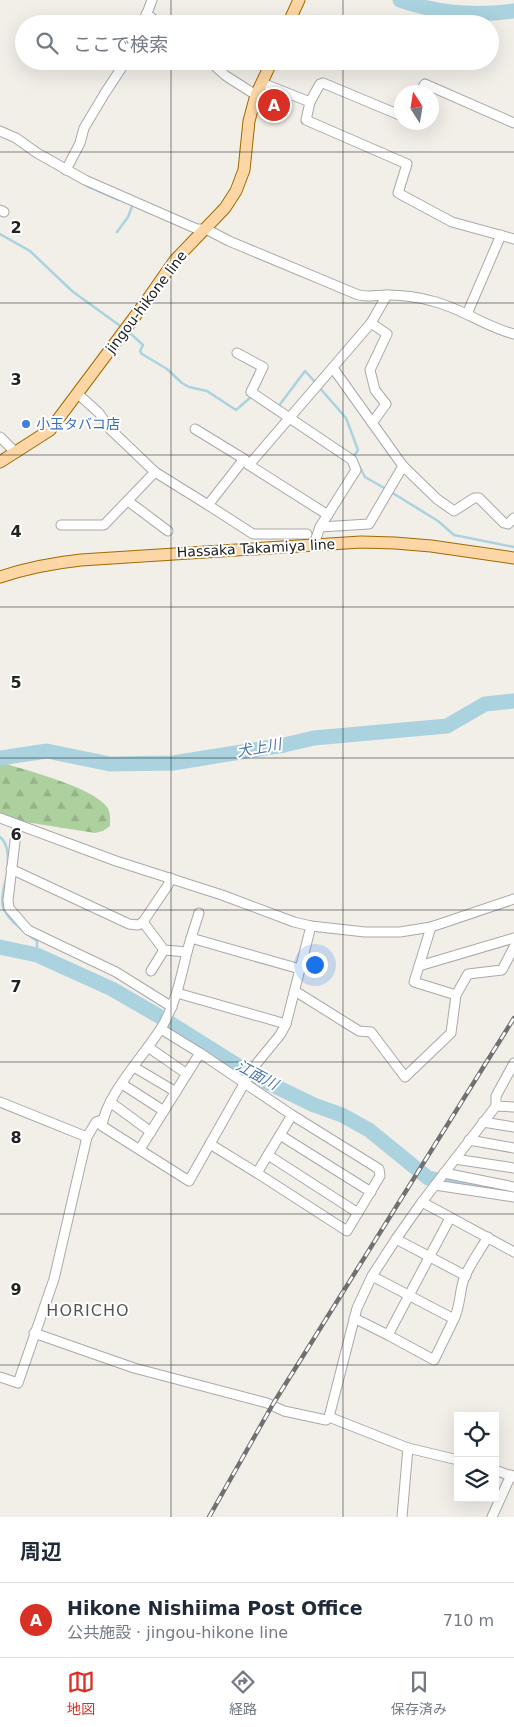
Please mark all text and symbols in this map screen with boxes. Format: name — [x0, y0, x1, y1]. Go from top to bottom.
search box — [15, 15, 499, 70]
icon: search — [33, 29, 61, 57]
text: ここで検索 — [73, 33, 168, 55]
north arrow — [394, 85, 439, 130]
pin: A — [258, 86, 290, 124]
text: 2 — [10, 218, 22, 237]
street label: jingou-hikone line — [102, 248, 190, 357]
text: 3 — [10, 370, 22, 389]
place label: 小玉タバコ店 — [36, 416, 120, 432]
marker: 小玉タバコ店 — [20, 418, 32, 430]
text: 4 — [10, 522, 22, 541]
street label: Hassaka Takamiya line — [176, 536, 336, 560]
text: 5 — [10, 673, 22, 692]
water label: 犬上川 — [235, 735, 285, 761]
text: 6 — [10, 825, 22, 844]
your location — [302, 952, 328, 978]
text: 7 — [10, 977, 22, 996]
water label: 江面川 — [233, 1056, 283, 1094]
text: 8 — [10, 1128, 22, 1147]
text: 9 — [10, 1280, 22, 1299]
district label: HORICHO — [46, 1301, 130, 1320]
map controls — [454, 1412, 499, 1502]
button: locate — [454, 1412, 499, 1457]
button: layers — [454, 1457, 499, 1502]
text: 周辺 — [20, 1540, 62, 1564]
text: Hikone Nishiima Post Office — [67, 1597, 363, 1619]
text: A — [30, 1611, 42, 1630]
text: 710 m — [443, 1611, 494, 1630]
text: 公共施設 · jingou-hikone line — [67, 1623, 288, 1642]
tab: 地図 — [67, 1668, 95, 1718]
tab: 経路 — [229, 1668, 257, 1718]
tab: 保存済み — [391, 1668, 447, 1718]

